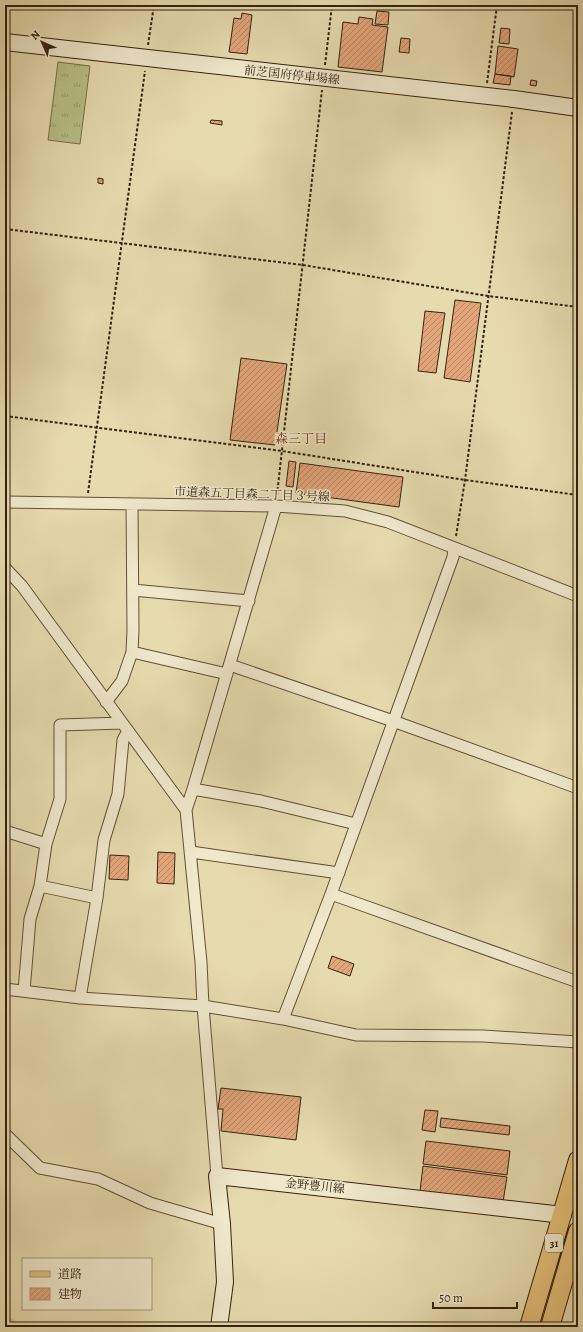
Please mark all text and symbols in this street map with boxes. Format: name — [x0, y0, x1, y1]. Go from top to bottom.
north arrow — [22, 22, 62, 62]
text: N — [27, 27, 43, 43]
street label: 前芝国府停車場線 — [243, 62, 341, 88]
district label: 森三丁目 — [275, 430, 327, 447]
street label: 市道森五丁目森二丁目３号線 — [174, 483, 330, 505]
street label: 金野豊川線 — [284, 1175, 346, 1197]
road number: 31 — [545, 1234, 563, 1252]
legend — [22, 1258, 152, 1310]
text: 道路 — [58, 1266, 82, 1282]
scale bar — [433, 1284, 517, 1310]
text: 建物 — [58, 1286, 82, 1302]
text: 50 m — [439, 1290, 463, 1306]

